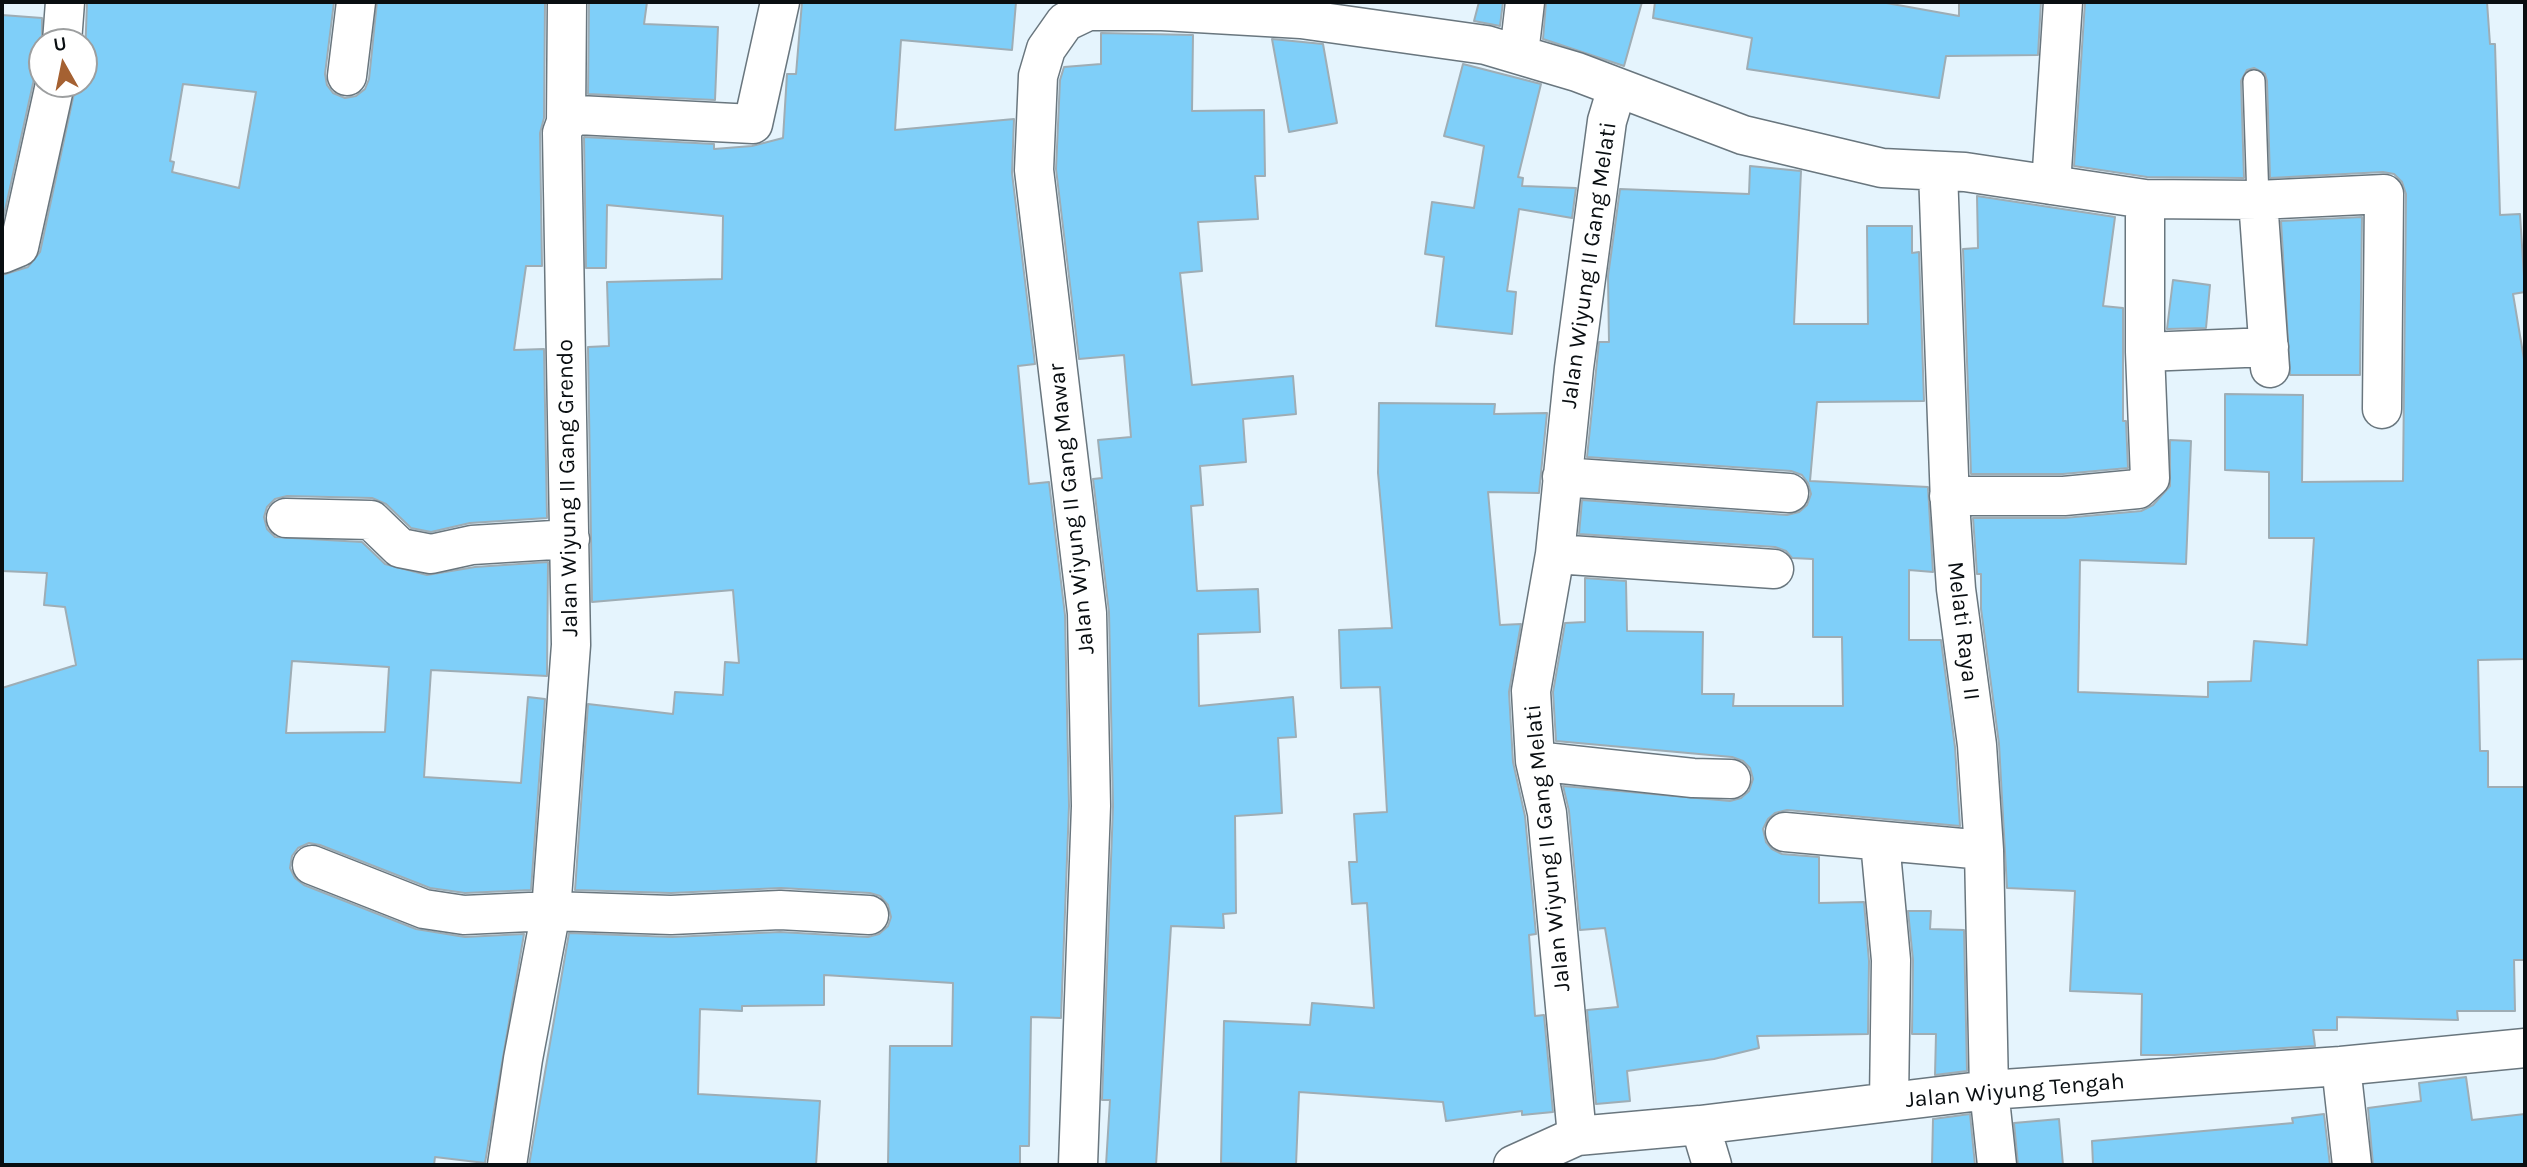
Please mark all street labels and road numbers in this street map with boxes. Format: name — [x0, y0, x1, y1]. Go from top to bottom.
street label: Jalan Wiyung II Gang Melati — [1555, 120, 1623, 410]
street label: Jalan Wiyung II Gang Grendo — [552, 339, 584, 637]
street label: Jalan Wiyung II Gang Mawar — [1043, 362, 1101, 656]
street label: Melati Raya II — [1941, 560, 1985, 702]
street label: Jalan Wiyung II Gang Melati — [1519, 703, 1577, 993]
street label: Jalan Wiyung Tengah — [1904, 1068, 2126, 1114]

